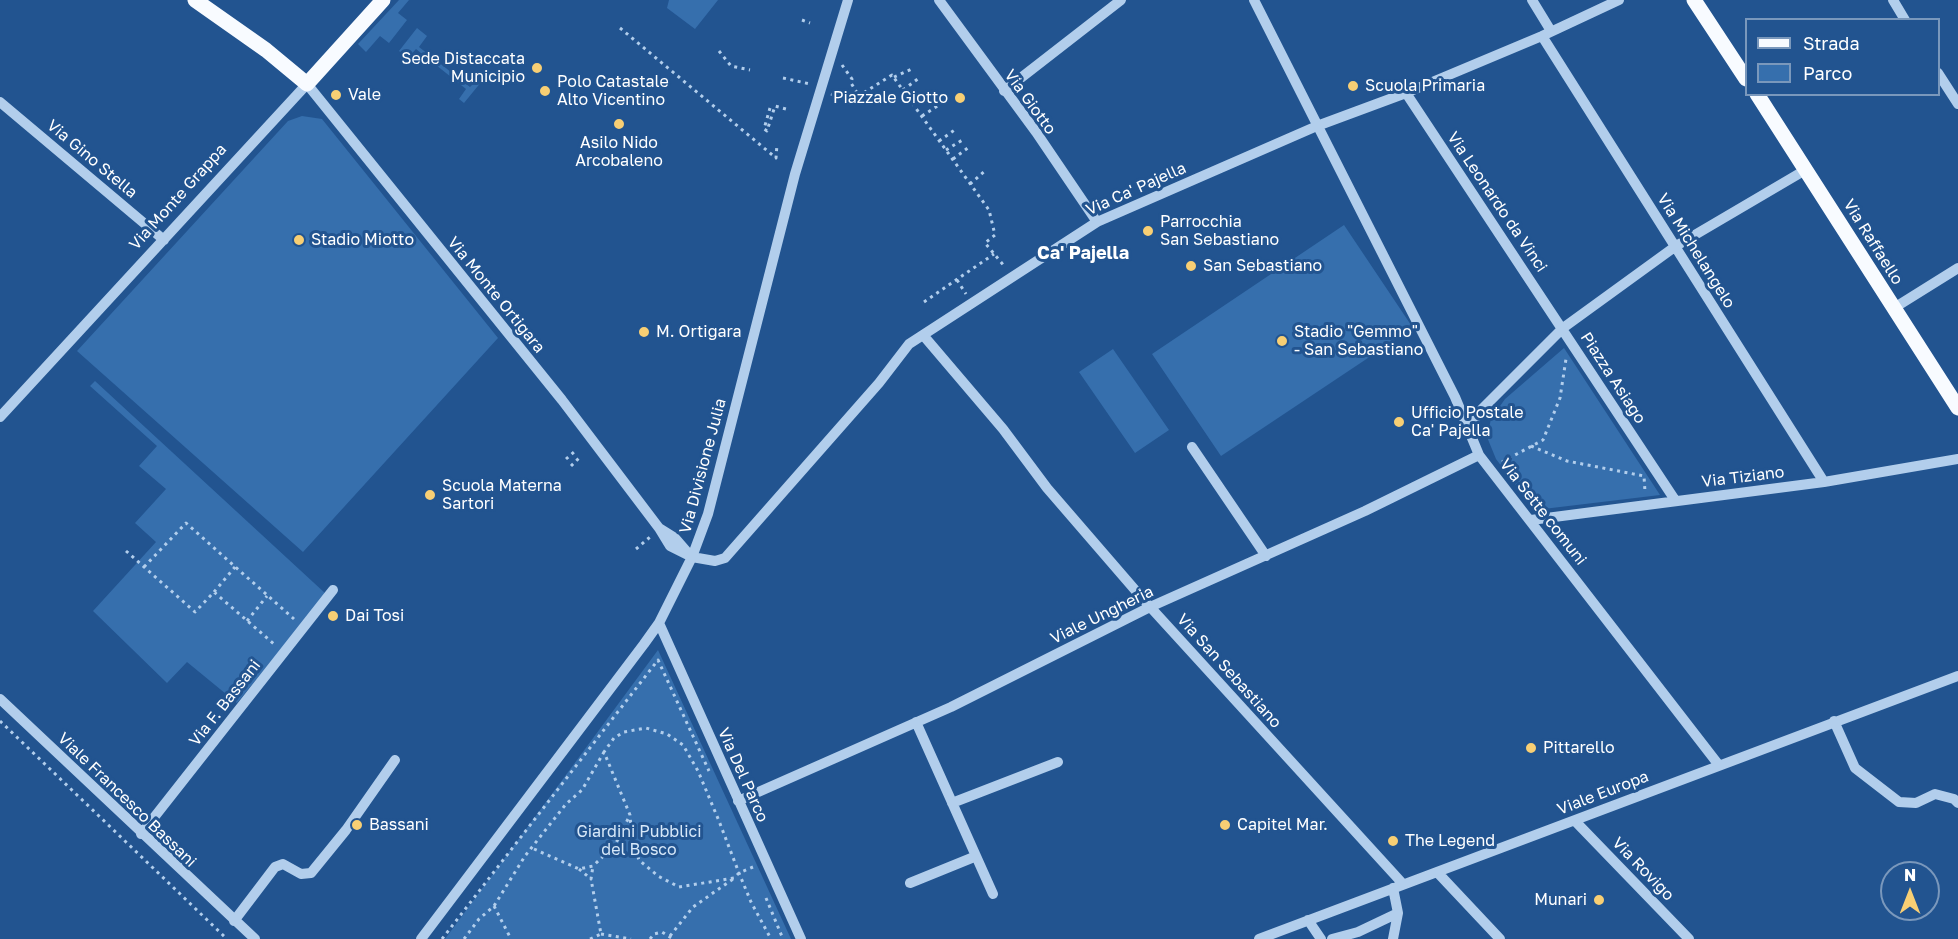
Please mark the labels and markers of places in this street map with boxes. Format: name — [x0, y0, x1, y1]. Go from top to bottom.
place label: Sede Distaccata Municipio — [401, 49, 525, 87]
marker: Sede Distaccata Municipio — [530, 61, 544, 75]
place label: Polo Catastale Alto Vicentino — [557, 72, 669, 110]
place label: Scuola Primaria — [1365, 76, 1485, 96]
marker: Scuola Primaria — [1346, 79, 1360, 93]
marker: Polo Catastale Alto Vicentino — [538, 84, 552, 98]
place label: Vale — [348, 85, 381, 105]
marker: Vale — [329, 88, 343, 102]
place label: Piazzale Giotto — [833, 88, 948, 108]
marker: Piazzale Giotto — [953, 91, 967, 105]
marker: Asilo Nido Arcobaleno — [612, 117, 626, 131]
place label: Asilo Nido Arcobaleno — [575, 133, 663, 171]
place label: Parrocchia San Sebastiano — [1160, 212, 1279, 250]
marker: Parrocchia San Sebastiano — [1141, 224, 1155, 238]
place label: Stadio Miotto — [311, 230, 414, 250]
marker: Stadio Miotto — [292, 233, 306, 247]
place label: San Sebastiano — [1203, 256, 1322, 276]
marker: San Sebastiano — [1184, 259, 1198, 273]
place label: M. Ortigara — [656, 322, 742, 342]
place label: Stadio "Gemmo" - San Sebastiano — [1294, 322, 1423, 360]
marker: M. Ortigara — [637, 325, 651, 339]
marker: Stadio "Gemmo" - San Sebastiano — [1275, 334, 1289, 348]
place label: Ufficio Postale Ca' Pajella — [1411, 403, 1523, 441]
marker: Ufficio Postale Ca' Pajella — [1392, 415, 1406, 429]
place label: Scuola Materna Sartori — [442, 476, 562, 514]
marker: Scuola Materna Sartori — [423, 488, 437, 502]
place label: Dai Tosi — [345, 606, 404, 626]
marker: Dai Tosi — [326, 609, 340, 623]
place label: Pittarello — [1543, 738, 1614, 758]
marker: Pittarello — [1524, 741, 1538, 755]
place label: Bassani — [369, 815, 429, 835]
place label: Capitel Mar. — [1237, 815, 1328, 835]
marker: Bassani — [350, 818, 364, 832]
marker: Capitel Mar. — [1218, 818, 1232, 832]
place label: The Legend — [1405, 831, 1495, 851]
marker: The Legend — [1386, 834, 1400, 848]
place label: Munari — [1534, 890, 1587, 910]
marker: Munari — [1592, 893, 1606, 907]

